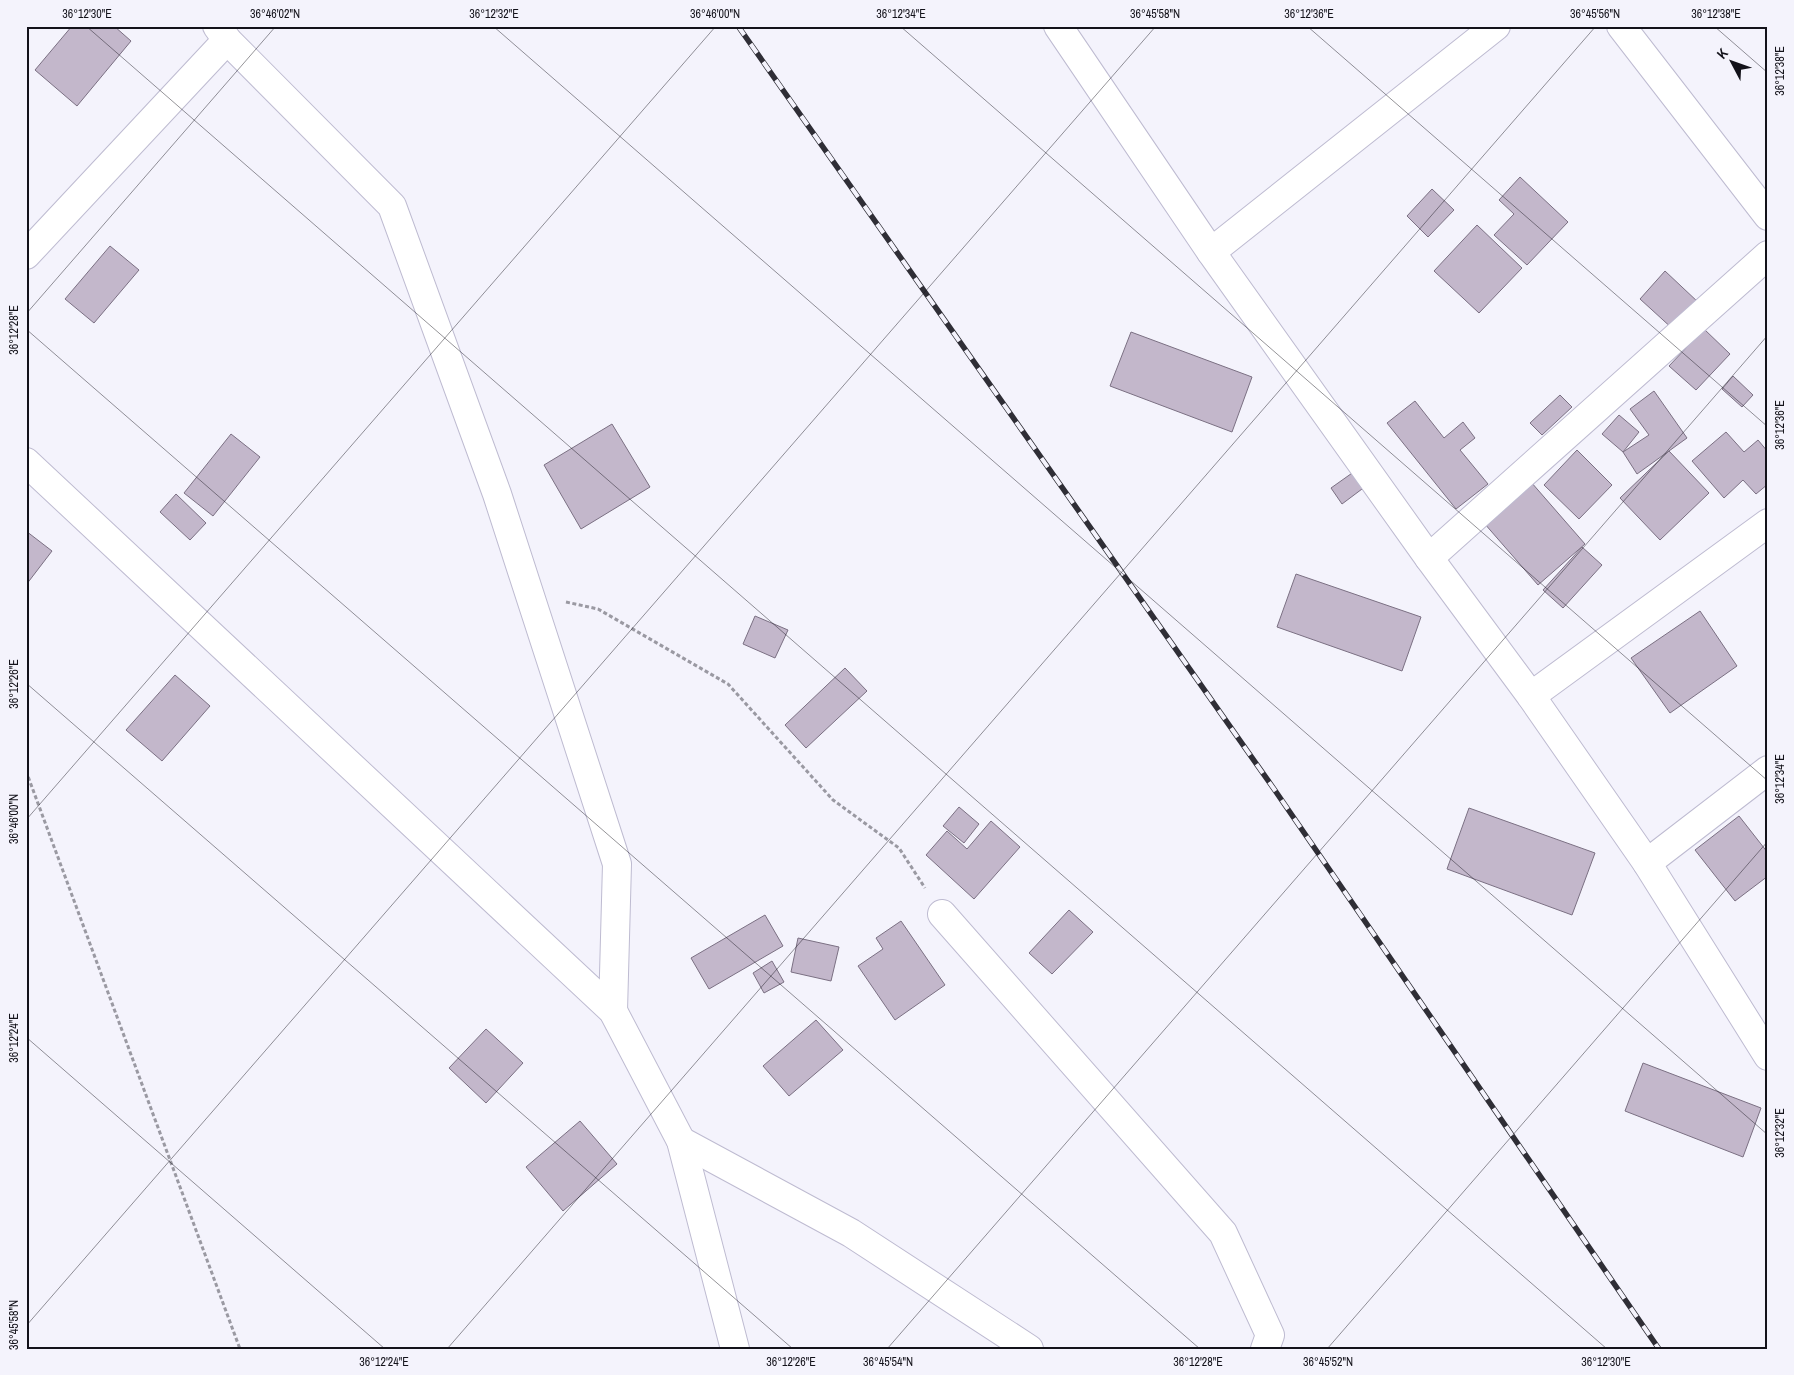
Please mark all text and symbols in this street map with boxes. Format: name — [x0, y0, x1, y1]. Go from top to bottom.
text: 36°12'30"E — [62, 6, 112, 22]
text: 36°46'02"N — [250, 6, 300, 22]
text: 36°12'32"E — [469, 6, 519, 22]
text: 36°46'00"N — [690, 6, 740, 22]
text: 36°12'34"E — [876, 6, 926, 22]
text: 36°45'58"N — [1130, 6, 1180, 22]
text: 36°12'36"E — [1284, 6, 1334, 22]
text: 36°45'56"N — [1570, 6, 1620, 22]
text: 36°12'38"E — [1691, 6, 1741, 22]
north arrow — [1706, 38, 1756, 88]
text: K — [1713, 44, 1732, 63]
text: 36°12'38"E — [1772, 46, 1788, 96]
text: 36°12'28"E — [6, 305, 22, 355]
text: 36°12'36"E — [1772, 400, 1788, 450]
text: 36°12'26"E — [6, 659, 22, 709]
text: 36°12'34"E — [1772, 754, 1788, 804]
text: 36°46'00"N — [6, 794, 22, 844]
text: 36°12'24"E — [6, 1013, 22, 1063]
text: 36°12'32"E — [1772, 1108, 1788, 1158]
text: 36°45'58"N — [6, 1300, 22, 1350]
text: 36°12'24"E — [359, 1354, 409, 1370]
text: 36°12'26"E — [766, 1354, 816, 1370]
text: 36°45'54"N — [863, 1354, 913, 1370]
text: 36°12'28"E — [1173, 1354, 1223, 1370]
text: 36°45'52"N — [1303, 1354, 1353, 1370]
text: 36°12'30"E — [1581, 1354, 1631, 1370]

